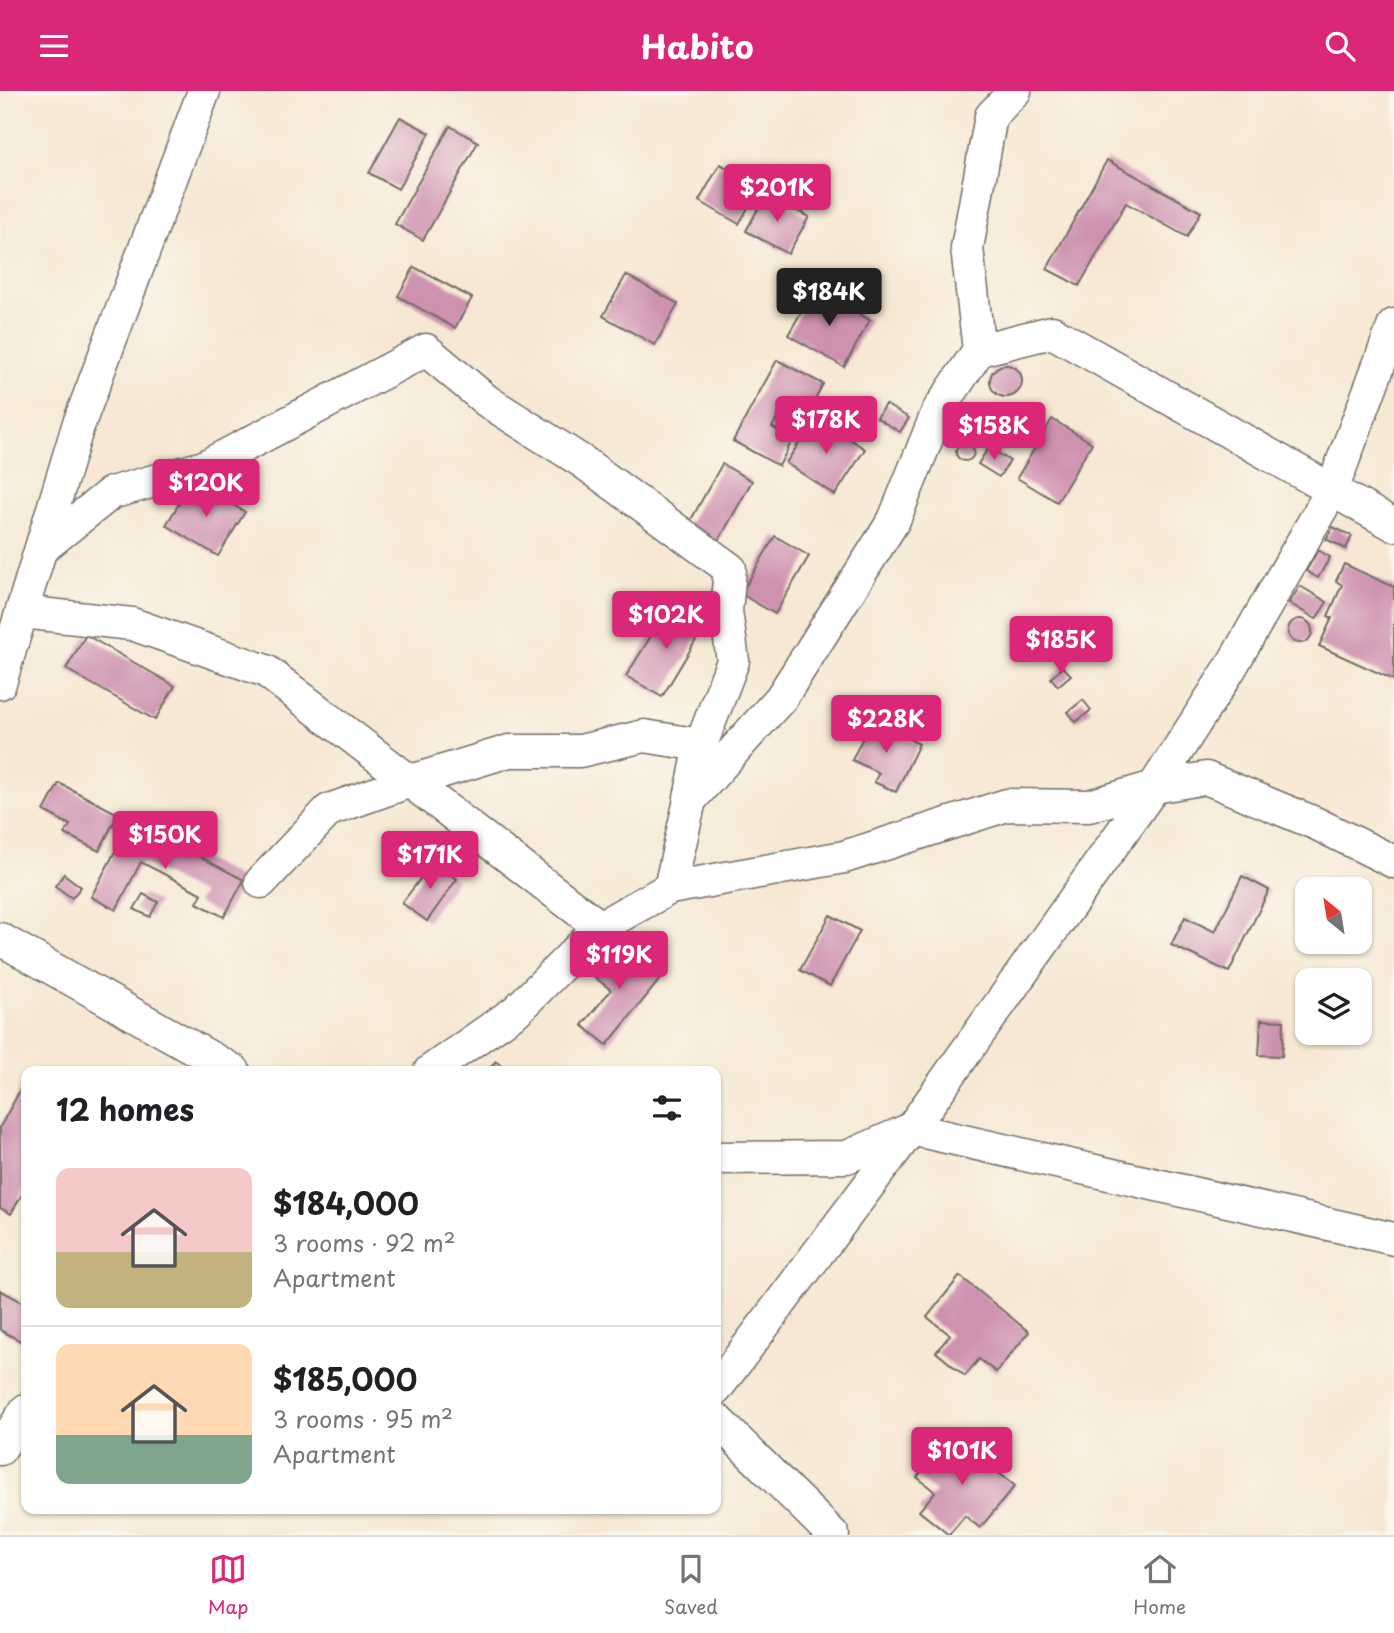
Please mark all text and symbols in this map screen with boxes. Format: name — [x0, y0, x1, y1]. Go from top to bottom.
text: Habito — [641, 22, 753, 70]
icon: menu — [35, 27, 73, 65]
icon: search — [1321, 27, 1359, 65]
pin: $201K — [728, 165, 826, 224]
text: $201K — [740, 169, 814, 204]
pin: $184K — [780, 268, 878, 328]
text: $184K — [793, 273, 865, 308]
pin: $178K — [777, 397, 875, 456]
text: $178K — [791, 401, 861, 436]
pin: $158K — [945, 403, 1043, 462]
text: $158K — [958, 407, 1030, 442]
pin: $120K — [157, 459, 255, 519]
text: $120K — [168, 464, 244, 499]
pin: $102K — [617, 591, 715, 651]
text: $102K — [628, 596, 704, 631]
pin: $185K — [1012, 617, 1110, 676]
text: $185K — [1026, 621, 1096, 656]
pin: $228K — [837, 695, 935, 755]
text: $228K — [847, 700, 925, 735]
pin: $150K — [116, 811, 214, 871]
text: $150K — [129, 816, 201, 851]
pin: $171K — [381, 831, 479, 891]
text: $171K — [397, 836, 463, 871]
north arrow — [1295, 877, 1372, 954]
map controls — [1295, 877, 1372, 1045]
pin: $119K — [570, 932, 668, 991]
text: $119K — [586, 936, 652, 971]
button: layers — [1295, 968, 1372, 1045]
text: 12 homes — [56, 1086, 194, 1131]
icon: filters — [648, 1089, 686, 1127]
text: $184,000 — [273, 1180, 419, 1225]
icon: home — [112, 1196, 196, 1280]
text: 3 rooms · 92 m² — [273, 1225, 456, 1260]
text: Apartment — [273, 1260, 396, 1295]
text: $185,000 — [273, 1356, 417, 1401]
icon: home — [112, 1372, 196, 1456]
text: 3 rooms · 95 m² — [273, 1401, 453, 1436]
pin: $101K — [913, 1427, 1011, 1487]
text: $101K — [927, 1432, 997, 1467]
text: Apartment — [273, 1436, 396, 1471]
tab: Map — [208, 1550, 248, 1620]
tab: Saved — [664, 1550, 718, 1620]
tab: Home — [1133, 1550, 1186, 1620]

